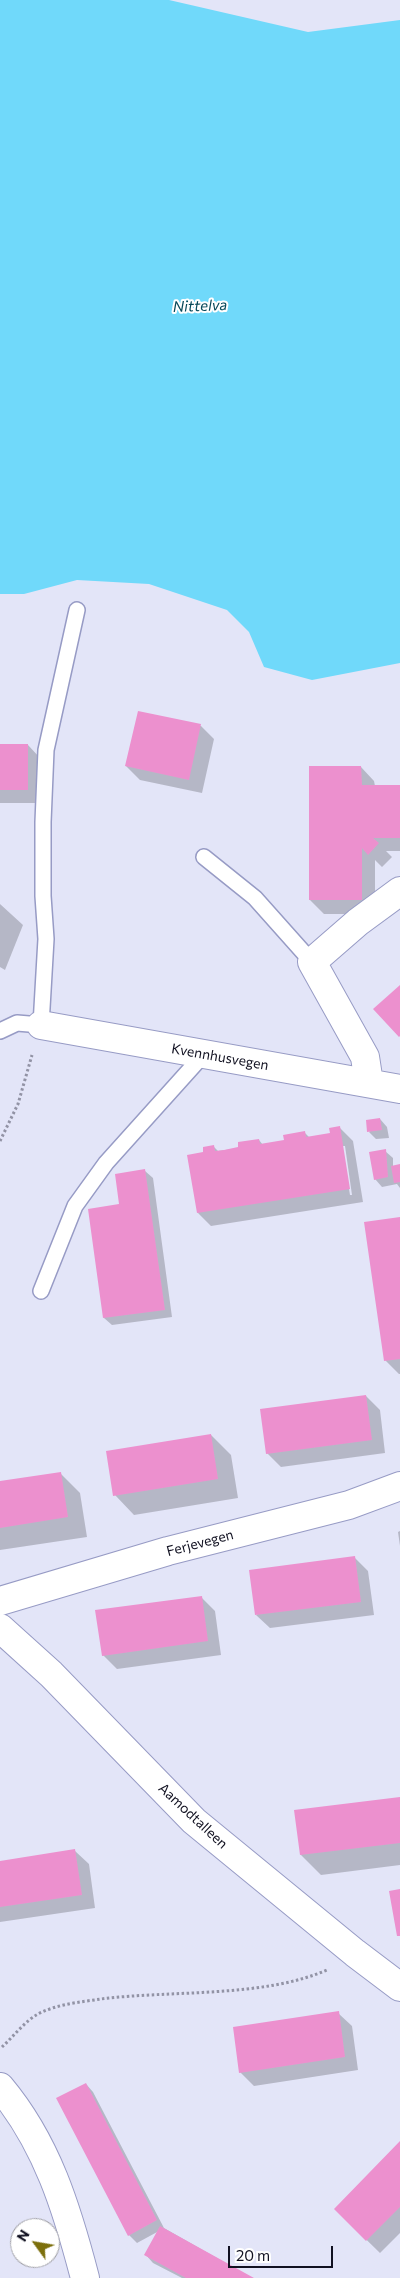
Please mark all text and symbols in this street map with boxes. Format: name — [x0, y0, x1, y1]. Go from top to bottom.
water label: Nittelva — [172, 296, 228, 316]
street label: Kvennhusvegen — [170, 1040, 270, 1074]
street label: Ferjevegen — [165, 1526, 235, 1560]
street label: Aamodtalleen — [155, 1780, 231, 1852]
north arrow — [10, 2218, 60, 2268]
text: N — [13, 2226, 33, 2244]
scale bar — [230, 2236, 335, 2268]
text: 20 m — [236, 2246, 270, 2264]

